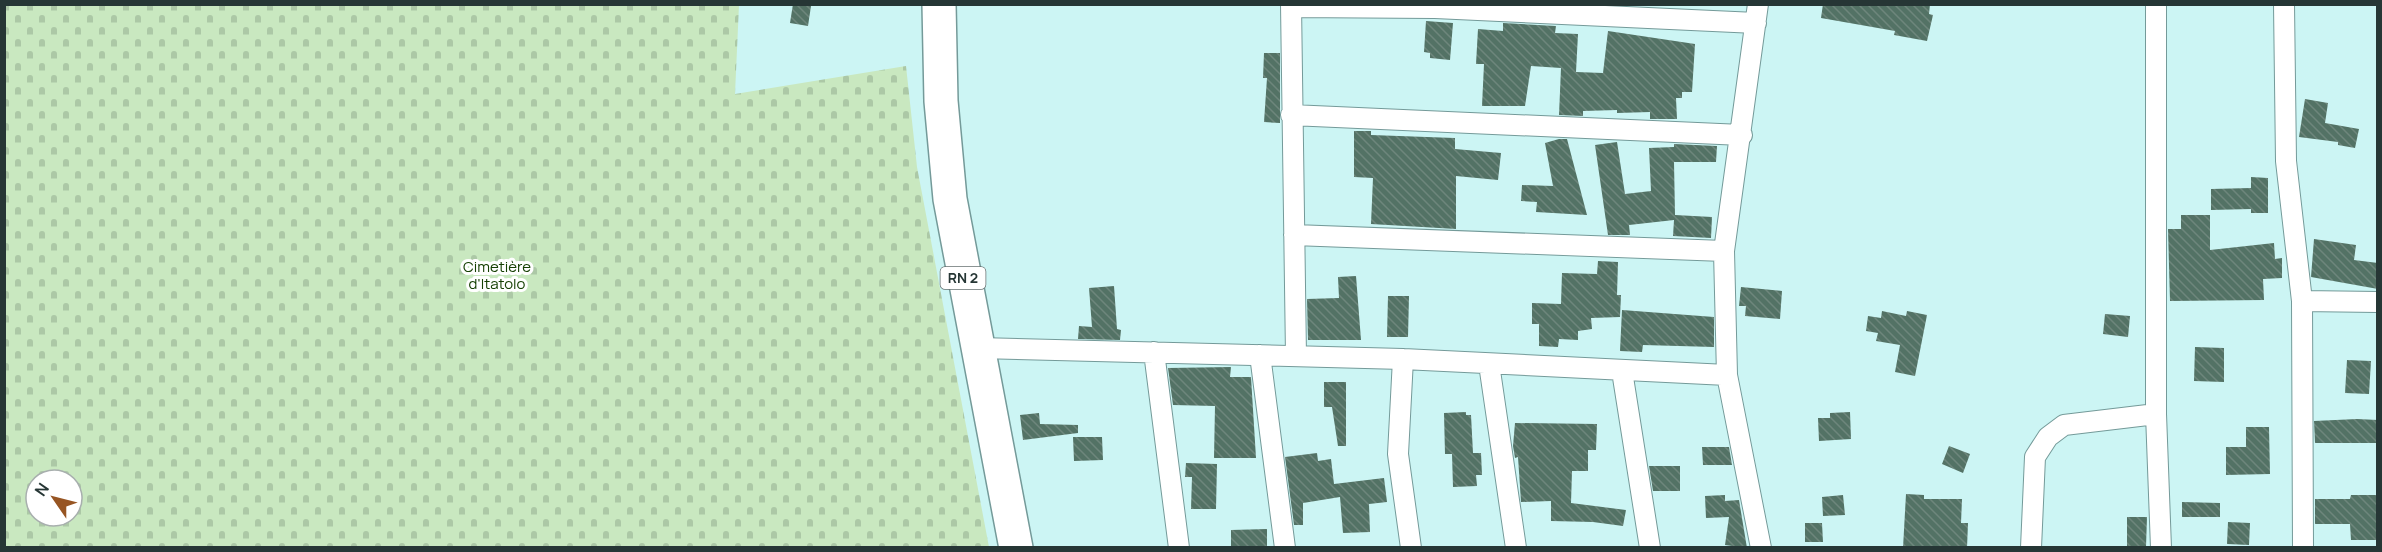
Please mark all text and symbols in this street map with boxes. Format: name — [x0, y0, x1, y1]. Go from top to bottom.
park label: Cimetière d'Itatolo — [463, 256, 531, 294]
road number: RN 2 — [940, 267, 986, 289]
north arrow — [24, 468, 84, 528]
text: N — [29, 478, 54, 500]

